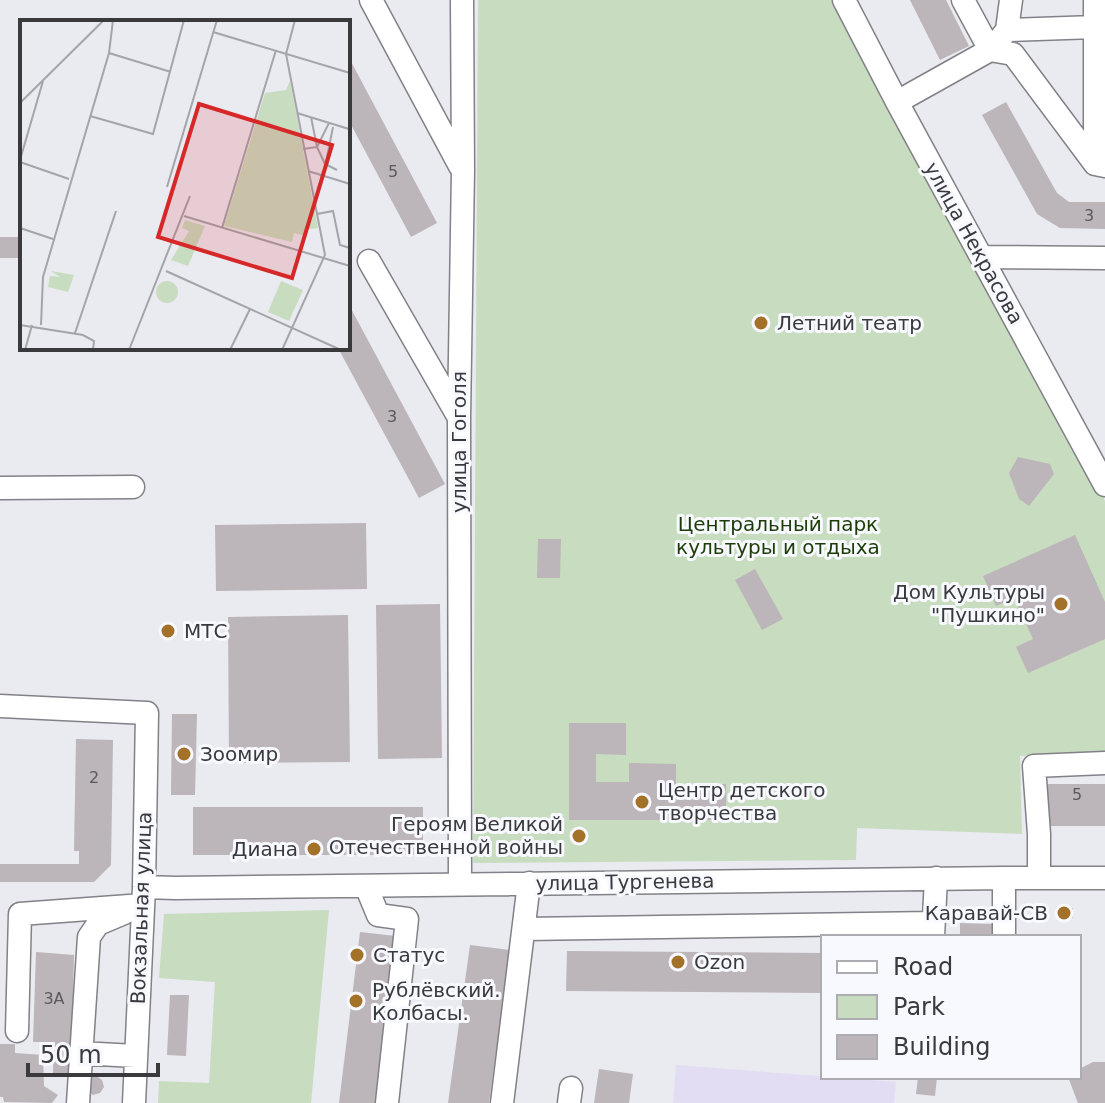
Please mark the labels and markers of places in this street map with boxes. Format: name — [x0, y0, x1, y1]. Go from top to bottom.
place label: Летний театр — [777, 311, 922, 335]
marker: Летний театр — [752, 314, 770, 332]
place label: Дом Культуры "Пушкино" — [893, 580, 1045, 627]
marker: Дом Культуры "Пушкино" — [1052, 595, 1070, 613]
place label: МТС — [184, 619, 227, 643]
marker: МТС — [159, 622, 177, 640]
place label: Зоомир — [200, 742, 278, 766]
marker: Зоомир — [175, 745, 193, 763]
place label: Центр детского творчества — [658, 778, 825, 825]
marker: Центр детского творчества — [633, 793, 651, 811]
place label: Героям Великой Отечественной войны — [329, 812, 563, 859]
marker: Героям Великой Отечественной войны — [570, 827, 588, 845]
place label: Диана — [232, 837, 298, 861]
marker: Диана — [305, 840, 323, 858]
place label: Каравай-СВ — [925, 901, 1048, 925]
marker: Каравай-СВ — [1055, 904, 1073, 922]
place label: Статус — [373, 943, 445, 967]
marker: Статус — [348, 946, 366, 964]
place label: Ozon — [694, 950, 745, 974]
marker: Ozon — [669, 953, 687, 971]
place label: Рублёвский. Колбасы. — [372, 978, 501, 1025]
marker: Рублёвский. Колбасы. — [347, 992, 365, 1010]

